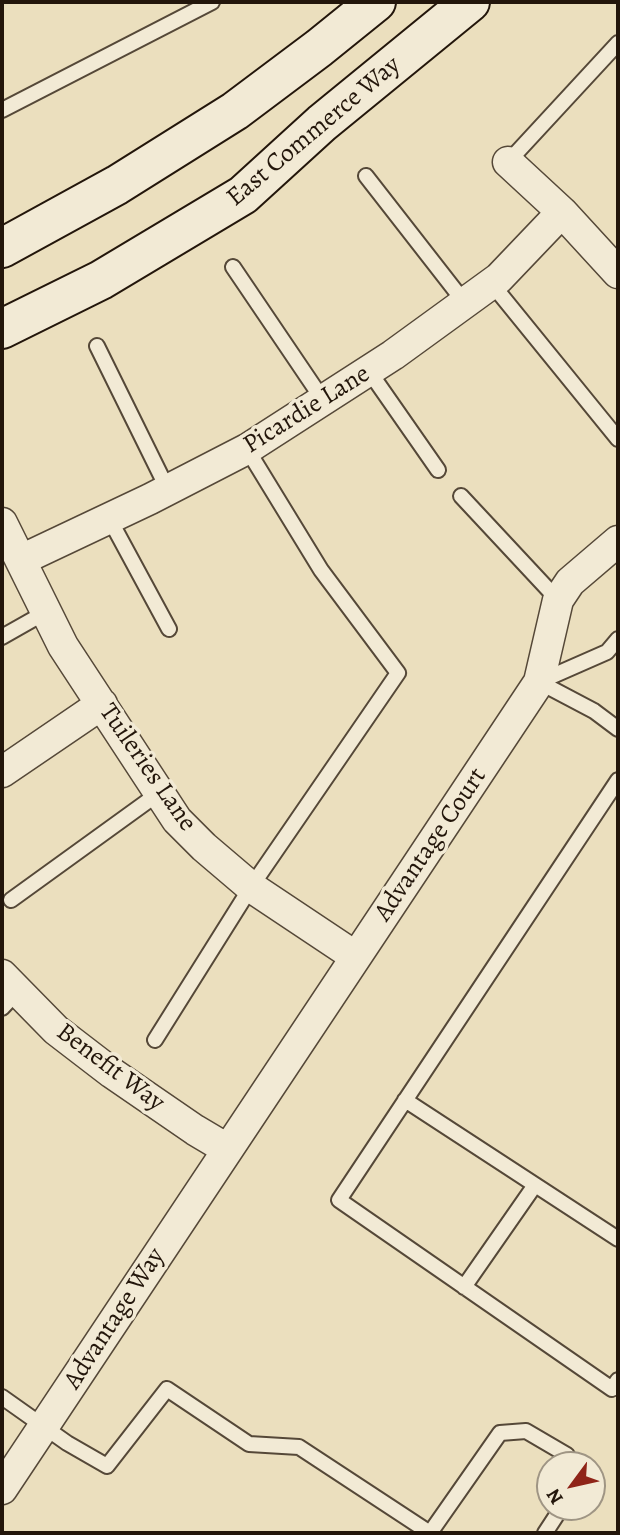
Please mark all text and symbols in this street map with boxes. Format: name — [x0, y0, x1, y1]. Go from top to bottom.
street label: East Commerce Way — [221, 50, 407, 214]
street label: Picardie Lane — [238, 359, 376, 461]
street label: Tuileries Lane — [92, 698, 202, 838]
street label: Advantage Court — [368, 762, 494, 928]
street label: Benefit Way — [50, 1017, 170, 1119]
street label: Advantage Way — [58, 1243, 172, 1395]
north arrow — [536, 1451, 606, 1521]
text: N — [540, 1483, 570, 1509]

